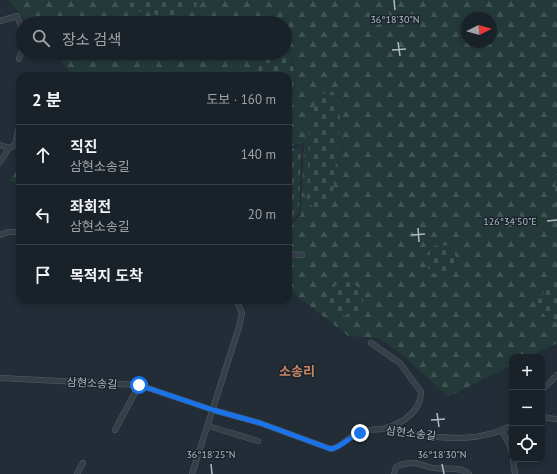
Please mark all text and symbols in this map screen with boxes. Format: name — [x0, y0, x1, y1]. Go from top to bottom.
north arrow — [461, 12, 497, 48]
text: 36°18'30"N — [370, 13, 420, 26]
search box — [16, 16, 292, 60]
icon: search — [30, 27, 52, 49]
text: 장소 검색 — [62, 30, 121, 49]
text: 2 분 — [32, 89, 62, 111]
text: 도보 · 160 m — [206, 91, 276, 108]
text: 직진 — [70, 137, 98, 156]
icon: ahead — [32, 144, 54, 166]
text: 140 m — [241, 146, 276, 163]
text: 삼현소송길 — [70, 158, 130, 175]
text: 좌회전 — [70, 197, 111, 216]
icon: left — [32, 204, 54, 226]
text: 20 m — [248, 206, 276, 223]
text: 126°34'50"E — [483, 215, 537, 228]
text: 삼현소송길 — [70, 218, 130, 235]
icon: arrive — [32, 264, 54, 286]
text: 목적지 도착 — [70, 266, 143, 285]
map controls — [509, 354, 545, 462]
button: + — [509, 354, 545, 390]
district label: 소송리 — [279, 363, 315, 380]
street label: 삼현소송길 — [66, 375, 118, 391]
route start — [130, 376, 148, 394]
button: − — [509, 390, 545, 426]
street label: 삼현소송길 — [385, 423, 437, 443]
route end — [351, 424, 369, 442]
button: locate — [509, 426, 545, 462]
text: 36°18'25"N — [186, 448, 236, 461]
text: 36°18'30"N — [417, 448, 467, 461]

